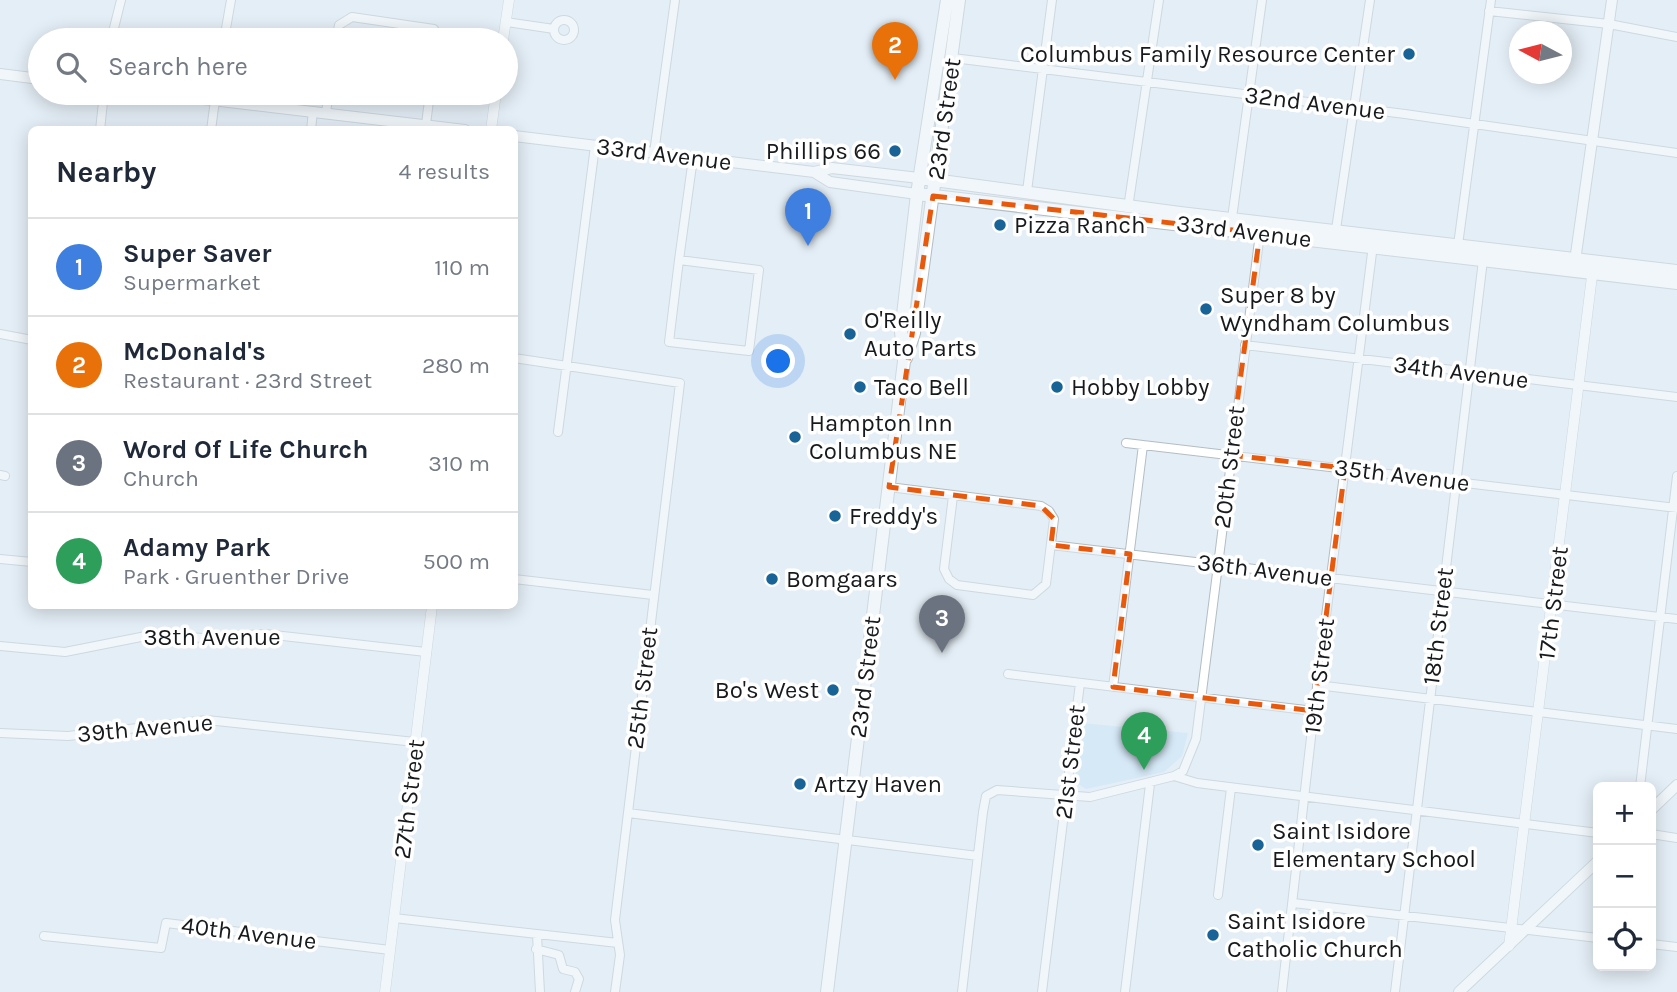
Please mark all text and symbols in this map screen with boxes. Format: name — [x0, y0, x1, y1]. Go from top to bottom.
north arrow — [1509, 21, 1572, 84]
pin: 2 — [872, 22, 918, 80]
search box — [28, 28, 518, 105]
place label: Columbus Family Resource Center — [1020, 40, 1395, 68]
marker: Columbus Family Resource Center — [1401, 46, 1417, 62]
icon: search — [52, 48, 90, 86]
text: Search here — [108, 51, 248, 82]
street label: 23rd Street — [922, 56, 966, 182]
street label: 32nd Avenue — [1243, 80, 1387, 126]
street label: 33rd Avenue — [595, 132, 733, 176]
place label: Phillips 66 — [766, 137, 881, 165]
marker: Phillips 66 — [887, 143, 903, 159]
text: Nearby — [56, 154, 156, 190]
text: 4 results — [398, 158, 490, 185]
pin: 1 — [785, 188, 831, 246]
street label: 33rd Avenue — [1175, 209, 1313, 253]
place label: Pizza Ranch — [1014, 211, 1145, 239]
marker: Pizza Ranch — [992, 217, 1008, 233]
text: Super Saver — [123, 238, 272, 269]
text: 1 — [75, 254, 83, 281]
text: 110 m — [434, 254, 490, 281]
text: Supermarket — [123, 269, 260, 296]
place label: Super 8 by Wyndham Columbus — [1220, 281, 1450, 337]
marker: Super 8 by Wyndham Columbus — [1198, 301, 1214, 317]
place label: O'Reilly Auto Parts — [864, 306, 977, 362]
marker: O'Reilly Auto Parts — [842, 326, 858, 342]
text: McDonald's — [123, 336, 266, 367]
your location — [761, 344, 795, 378]
street label: 34th Avenue — [1392, 350, 1530, 394]
text: 2 — [72, 352, 86, 379]
text: 280 m — [422, 352, 490, 379]
text: Restaurant · 23rd Street — [123, 367, 372, 394]
place label: Taco Bell — [874, 373, 969, 401]
place label: Hobby Lobby — [1071, 373, 1209, 401]
marker: Taco Bell — [852, 379, 868, 395]
marker: Hobby Lobby — [1049, 379, 1065, 395]
street label: 20th Street — [1208, 404, 1250, 530]
place label: Hampton Inn Columbus NE — [809, 409, 958, 465]
marker: Hampton Inn Columbus NE — [787, 429, 803, 445]
text: Word Of Life Church — [123, 434, 368, 465]
text: 3 — [72, 450, 86, 477]
text: 310 m — [428, 450, 490, 477]
street label: 35th Avenue — [1333, 453, 1471, 497]
text: Church — [123, 465, 199, 492]
place label: Freddy's — [849, 502, 938, 530]
marker: Freddy's — [827, 508, 843, 524]
text: Adamy Park — [123, 532, 271, 563]
street label: 17th Street — [1532, 545, 1574, 661]
text: 4 — [72, 548, 86, 575]
text: 500 m — [423, 548, 490, 575]
street label: 36th Avenue — [1196, 548, 1334, 592]
text: Park · Gruenther Drive — [123, 563, 349, 590]
place label: Bomgaars — [786, 565, 898, 593]
street label: 18th Street — [1417, 566, 1459, 686]
marker: Bomgaars — [764, 571, 780, 587]
pin: 3 — [919, 595, 965, 653]
street label: 23rd Street — [844, 614, 886, 740]
street label: 19th Street — [1298, 616, 1340, 736]
street label: 38th Avenue — [143, 623, 281, 651]
street label: 25th Street — [621, 625, 663, 751]
place label: Bo's West — [715, 676, 819, 704]
marker: Bo's West — [825, 682, 841, 698]
street label: 21st Street — [1049, 703, 1091, 821]
street label: 39th Avenue — [76, 708, 214, 748]
pin: 4 — [1121, 712, 1167, 770]
street label: 27th Street — [388, 738, 430, 860]
place label: Artzy Haven — [814, 770, 942, 798]
marker: Artzy Haven — [792, 776, 808, 792]
map controls — [1593, 782, 1656, 971]
button: + — [1593, 782, 1656, 845]
place label: Saint Isidore Elementary School — [1272, 817, 1476, 873]
marker: Saint Isidore Elementary School — [1250, 837, 1266, 853]
button: − — [1593, 845, 1656, 908]
place label: Saint Isidore Catholic Church — [1227, 907, 1403, 963]
button: locate — [1593, 908, 1656, 971]
street label: 40th Avenue — [180, 911, 318, 955]
marker: Saint Isidore Catholic Church — [1205, 927, 1221, 943]

